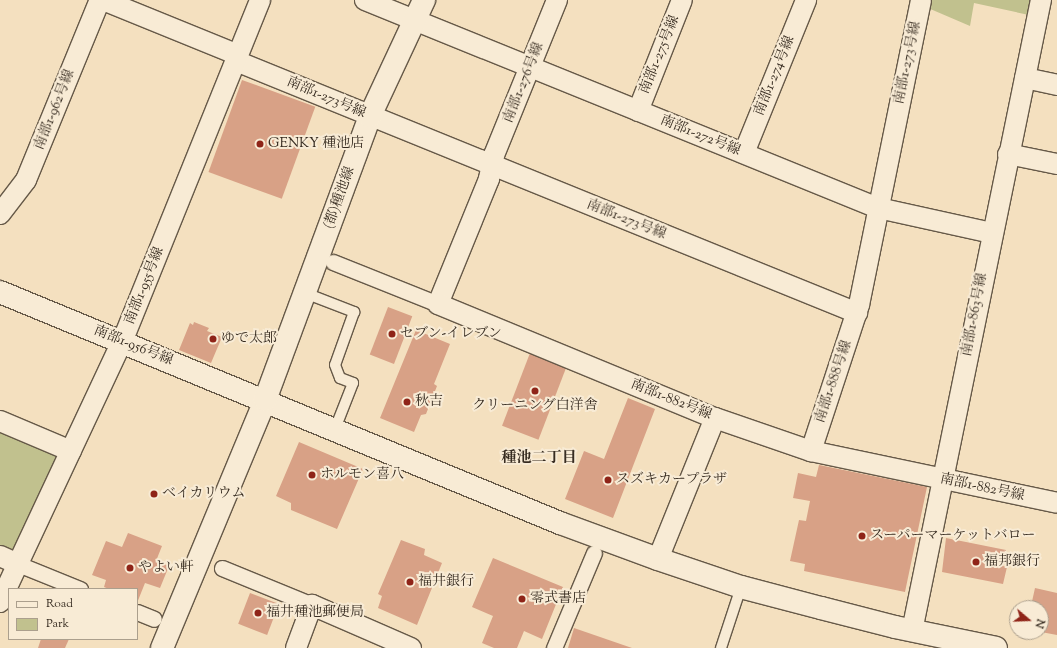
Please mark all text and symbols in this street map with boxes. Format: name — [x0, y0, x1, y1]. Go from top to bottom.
street label: 南部1-275号線 — [637, 13, 683, 97]
street label: 南部1-273号線 — [891, 20, 925, 106]
street label: 南部1-274号線 — [751, 33, 799, 119]
street label: 南部1-276号線 — [500, 40, 548, 126]
street label: 南部1-962号線 — [31, 67, 79, 153]
street label: 南部1-273号線 — [284, 74, 368, 122]
street label: 南部1-272号線 — [657, 112, 743, 160]
place label: GENKY 種池店 — [268, 136, 364, 152]
marker: GENKY 種池店 — [255, 139, 265, 149]
street label: (都)種池線 — [321, 165, 359, 231]
street label: 南部1-273号線 — [584, 196, 668, 244]
street label: 南部1-955号線 — [122, 245, 168, 327]
street label: 南部1-863号線 — [959, 272, 991, 358]
street label: 南部1-956号線 — [91, 322, 175, 370]
place label: セブン-イレブン — [400, 326, 503, 342]
marker: セブン-イレブン — [387, 329, 397, 339]
place label: ゆで太郎 — [221, 331, 277, 347]
marker: ゆで太郎 — [208, 334, 218, 344]
street label: 南部1-888号線 — [812, 338, 856, 426]
street label: 南部1-882号線 — [628, 376, 714, 424]
marker: クリーニング白洋舎 — [530, 386, 540, 396]
place label: 秋吉 — [415, 394, 443, 410]
marker: 秋吉 — [402, 397, 412, 407]
place label: クリーニング白洋舎 — [472, 398, 598, 414]
district label: 種池二丁目 — [502, 450, 576, 468]
place label: ホルモン喜八 — [320, 467, 404, 483]
marker: ホルモン喜八 — [307, 470, 317, 480]
street label: 南部1-882号線 — [938, 471, 1026, 505]
place label: スズキカープラザ — [616, 472, 728, 488]
marker: スズキカープラザ — [603, 475, 613, 485]
place label: ベイカリウム — [162, 486, 246, 502]
marker: ベイカリウム — [149, 489, 159, 499]
place label: スーパーマーケットバロー — [870, 528, 1037, 544]
marker: スーパーマーケットバロー — [857, 531, 867, 541]
place label: 福邦銀行 — [984, 554, 1040, 570]
marker: 福邦銀行 — [971, 557, 981, 567]
place label: やよい軒 — [138, 560, 194, 576]
marker: やよい軒 — [125, 563, 135, 573]
place label: 福井銀行 — [418, 574, 474, 590]
marker: 福井銀行 — [405, 577, 415, 587]
legend — [8, 588, 138, 640]
place label: 零式書店 — [530, 591, 586, 607]
marker: 零式書店 — [517, 594, 527, 604]
text: Road — [46, 595, 73, 613]
north arrow — [1009, 600, 1049, 640]
place label: 福井種池郵便局 — [266, 605, 364, 621]
marker: 福井種池郵便局 — [253, 608, 263, 618]
text: Park — [46, 615, 69, 633]
text: N — [1030, 617, 1048, 630]

